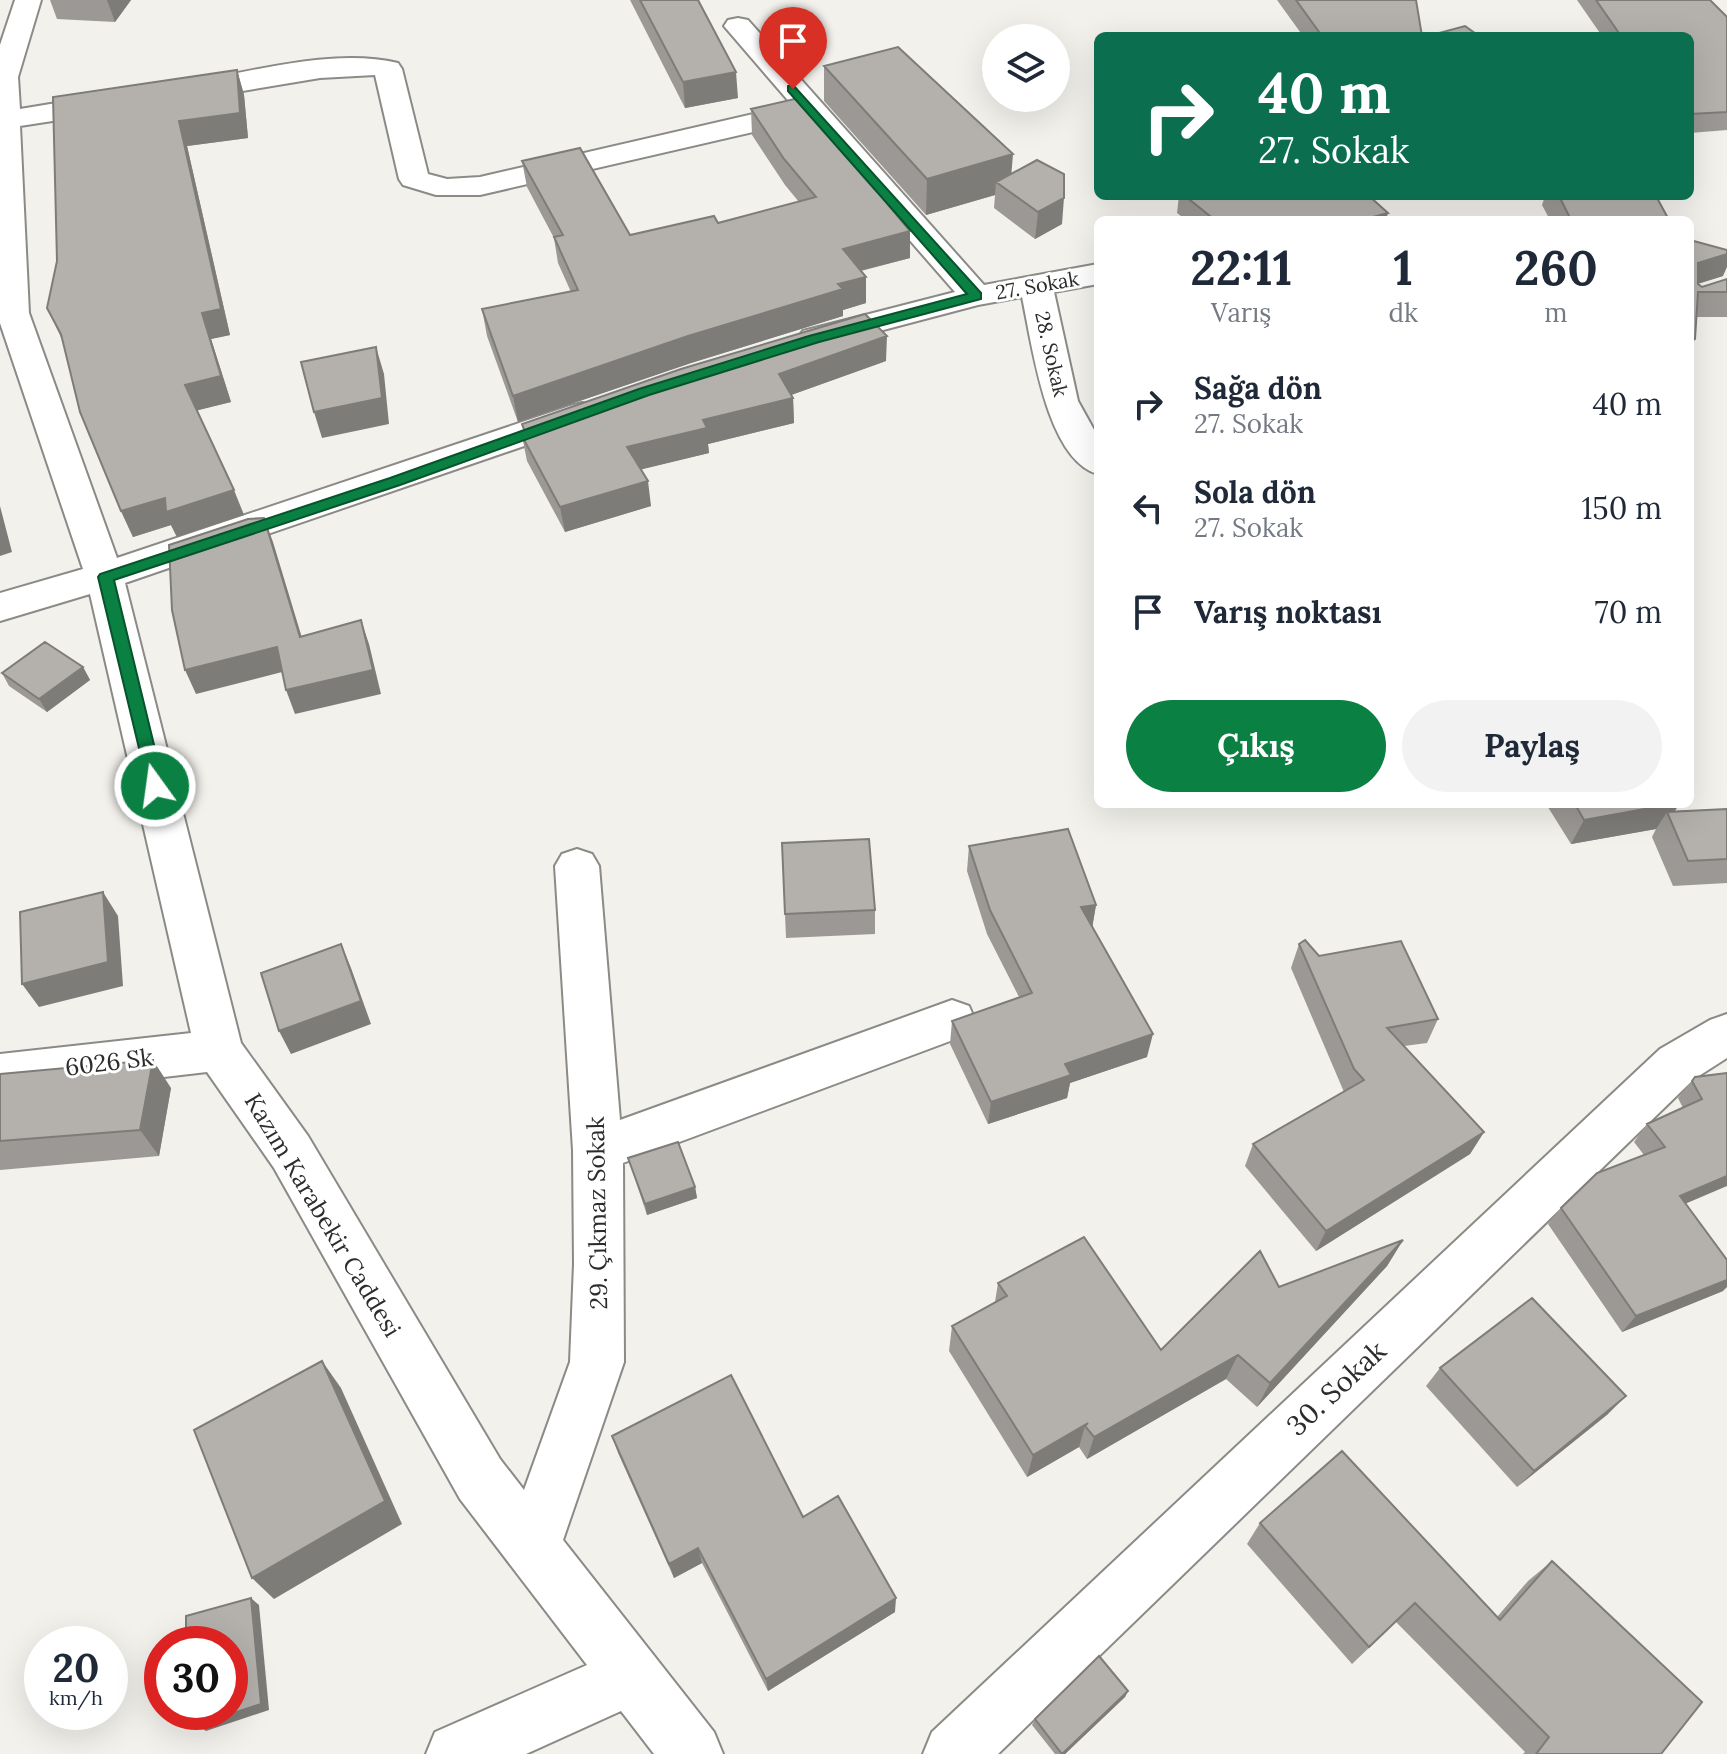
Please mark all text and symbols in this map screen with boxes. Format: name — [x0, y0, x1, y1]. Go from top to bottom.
pin — [759, 7, 827, 89]
icon: arrive — [771, 19, 815, 63]
map controls — [982, 24, 1070, 112]
button: layers — [982, 24, 1070, 112]
text: 40 m — [1258, 57, 1391, 128]
icon: right — [1126, 64, 1230, 168]
text: 27. Sokak — [1258, 127, 1409, 173]
text: 22:11 — [1190, 237, 1292, 298]
text: 1 — [1393, 237, 1413, 298]
text: 260 — [1514, 237, 1598, 298]
street label: 27. Sokak — [993, 265, 1081, 305]
text: Varış — [1211, 296, 1271, 329]
text: dk — [1388, 296, 1418, 329]
text: m — [1544, 296, 1568, 329]
street label: 28. Sokak — [1030, 309, 1074, 399]
text: Sağa dön — [1194, 369, 1322, 407]
icon: right — [1126, 382, 1170, 426]
text: 40 m — [1592, 385, 1662, 423]
text: 27. Sokak — [1194, 407, 1303, 440]
text: Sola dön — [1194, 473, 1316, 511]
icon: left — [1126, 486, 1170, 530]
text: 150 m — [1581, 489, 1662, 527]
text: 27. Sokak — [1194, 511, 1303, 544]
icon: arrive — [1126, 590, 1170, 634]
text: Varış noktası — [1194, 593, 1381, 631]
text: 70 m — [1595, 593, 1662, 631]
button: Çıkış — [1126, 700, 1386, 792]
button: Paylaş — [1402, 700, 1662, 792]
position arrow — [113, 744, 197, 828]
street label: 6026 Sk — [63, 1041, 155, 1083]
street label: Kazım Karabekir Caddesi — [238, 1087, 408, 1343]
street label: 29. Çıkmaz Sokak — [580, 1116, 614, 1310]
street label: 30. Sokak — [1279, 1333, 1393, 1443]
speed limit sign: 30 — [144, 1626, 248, 1730]
text: 20 — [53, 1642, 99, 1693]
text: km/h — [49, 1685, 103, 1710]

